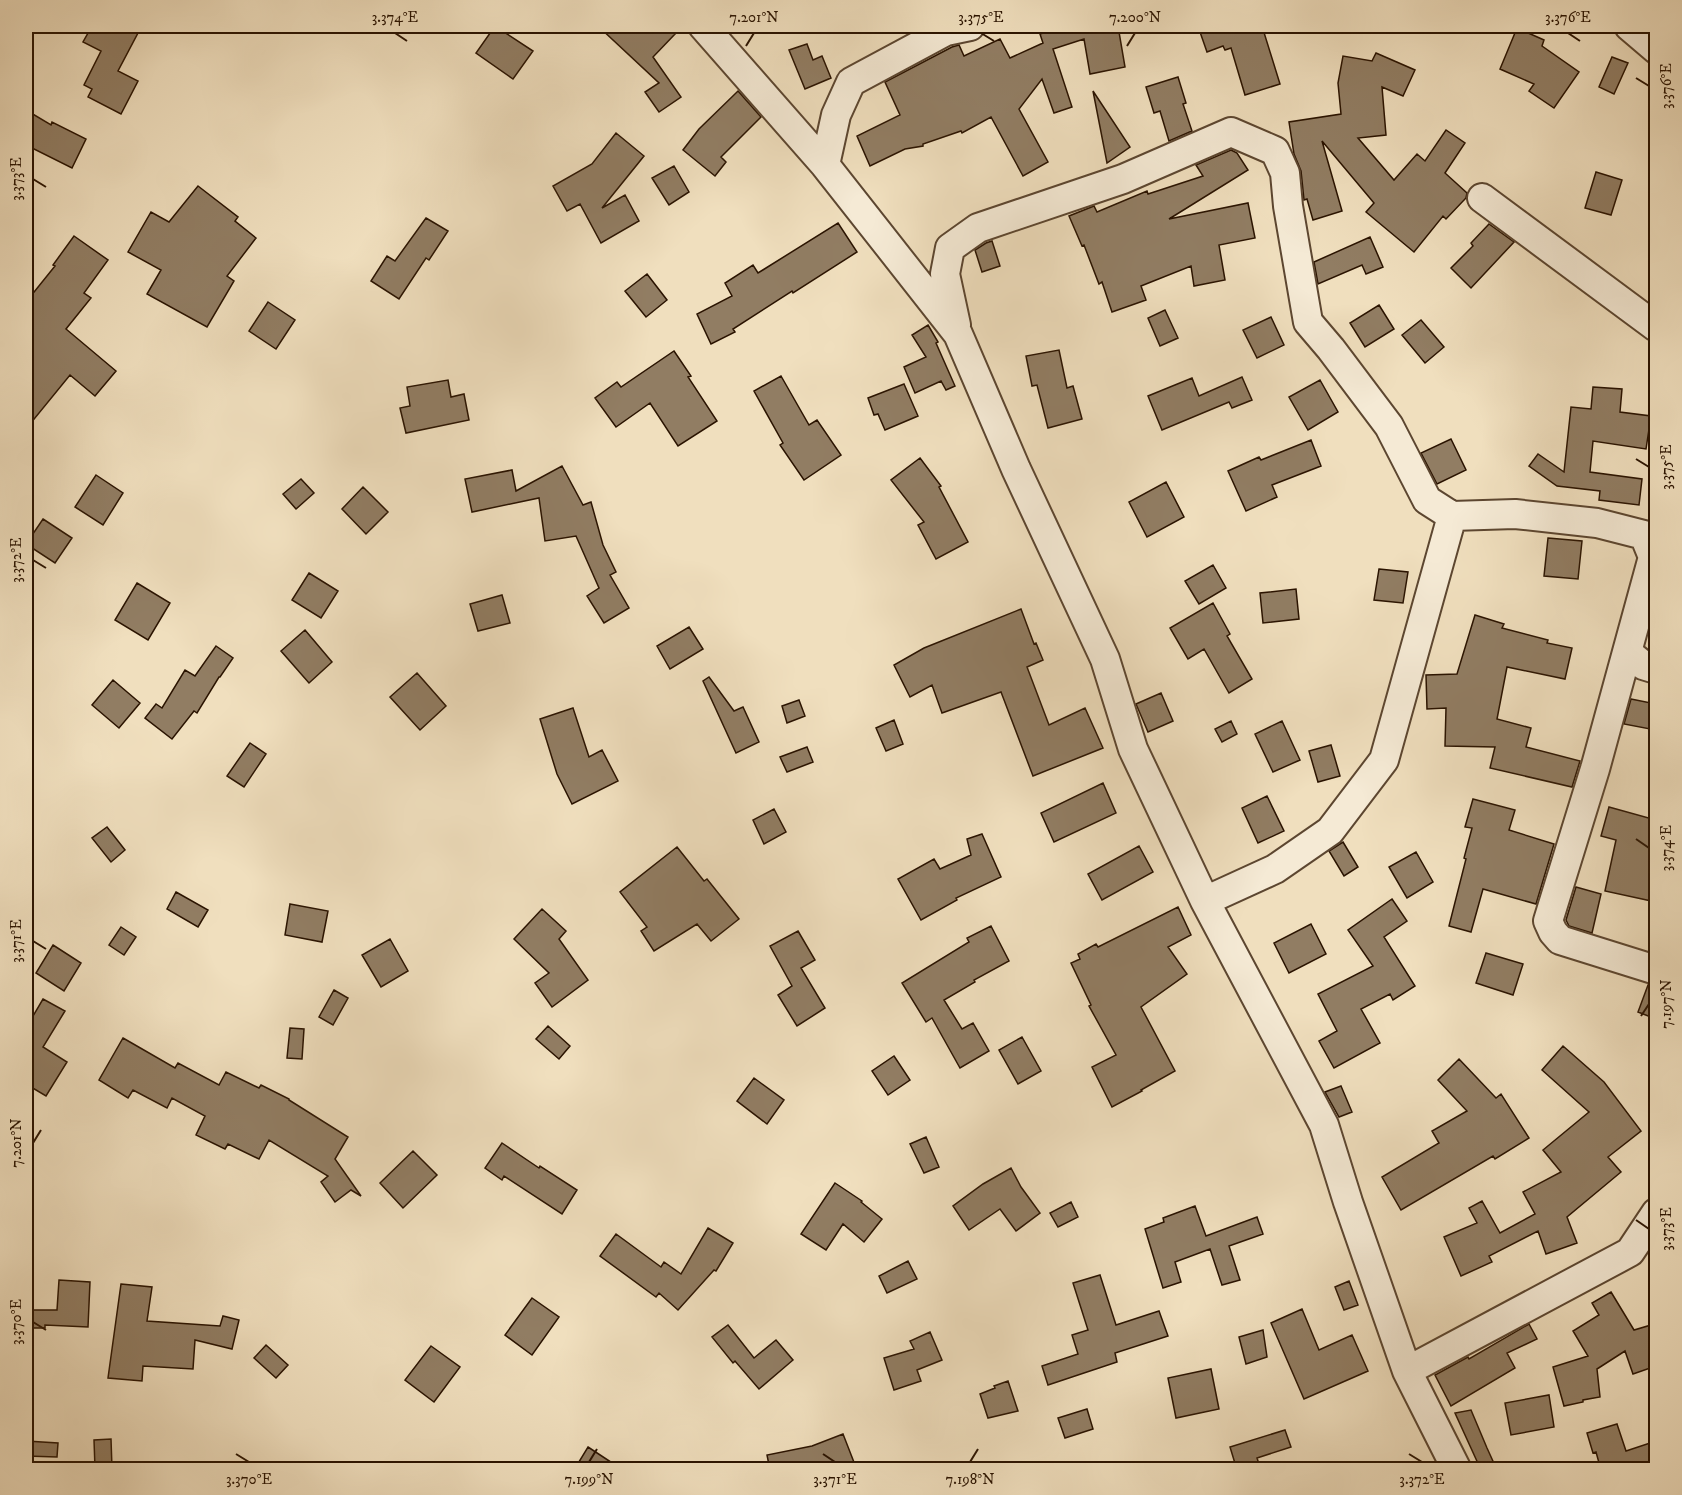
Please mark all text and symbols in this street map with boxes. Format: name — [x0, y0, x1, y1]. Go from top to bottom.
text: 3.374°E — [372, 8, 419, 27]
text: 7.201°N — [729, 8, 779, 27]
text: 3.375°E — [958, 8, 1004, 27]
text: 7.200°N — [1109, 8, 1161, 27]
text: 3.376°E — [1545, 8, 1591, 27]
text: 3.376°E — [1657, 63, 1676, 109]
text: 3.373°E — [7, 157, 26, 201]
text: 3.375°E — [1657, 444, 1676, 490]
text: 3.372°E — [7, 537, 26, 583]
text: 3.374°E — [1657, 824, 1676, 871]
text: 3.371°E — [7, 919, 26, 963]
text: 7.197°N — [1657, 979, 1676, 1029]
text: 7.201°N — [7, 1118, 26, 1168]
text: 3.373°E — [1657, 1207, 1676, 1251]
text: 3.370°E — [7, 1299, 26, 1345]
text: 3.370°E — [226, 1470, 272, 1489]
text: 7.199°N — [565, 1470, 613, 1489]
text: 3.371°E — [813, 1470, 857, 1489]
text: 7.198°N — [946, 1470, 994, 1489]
text: 3.372°E — [1399, 1470, 1445, 1489]

